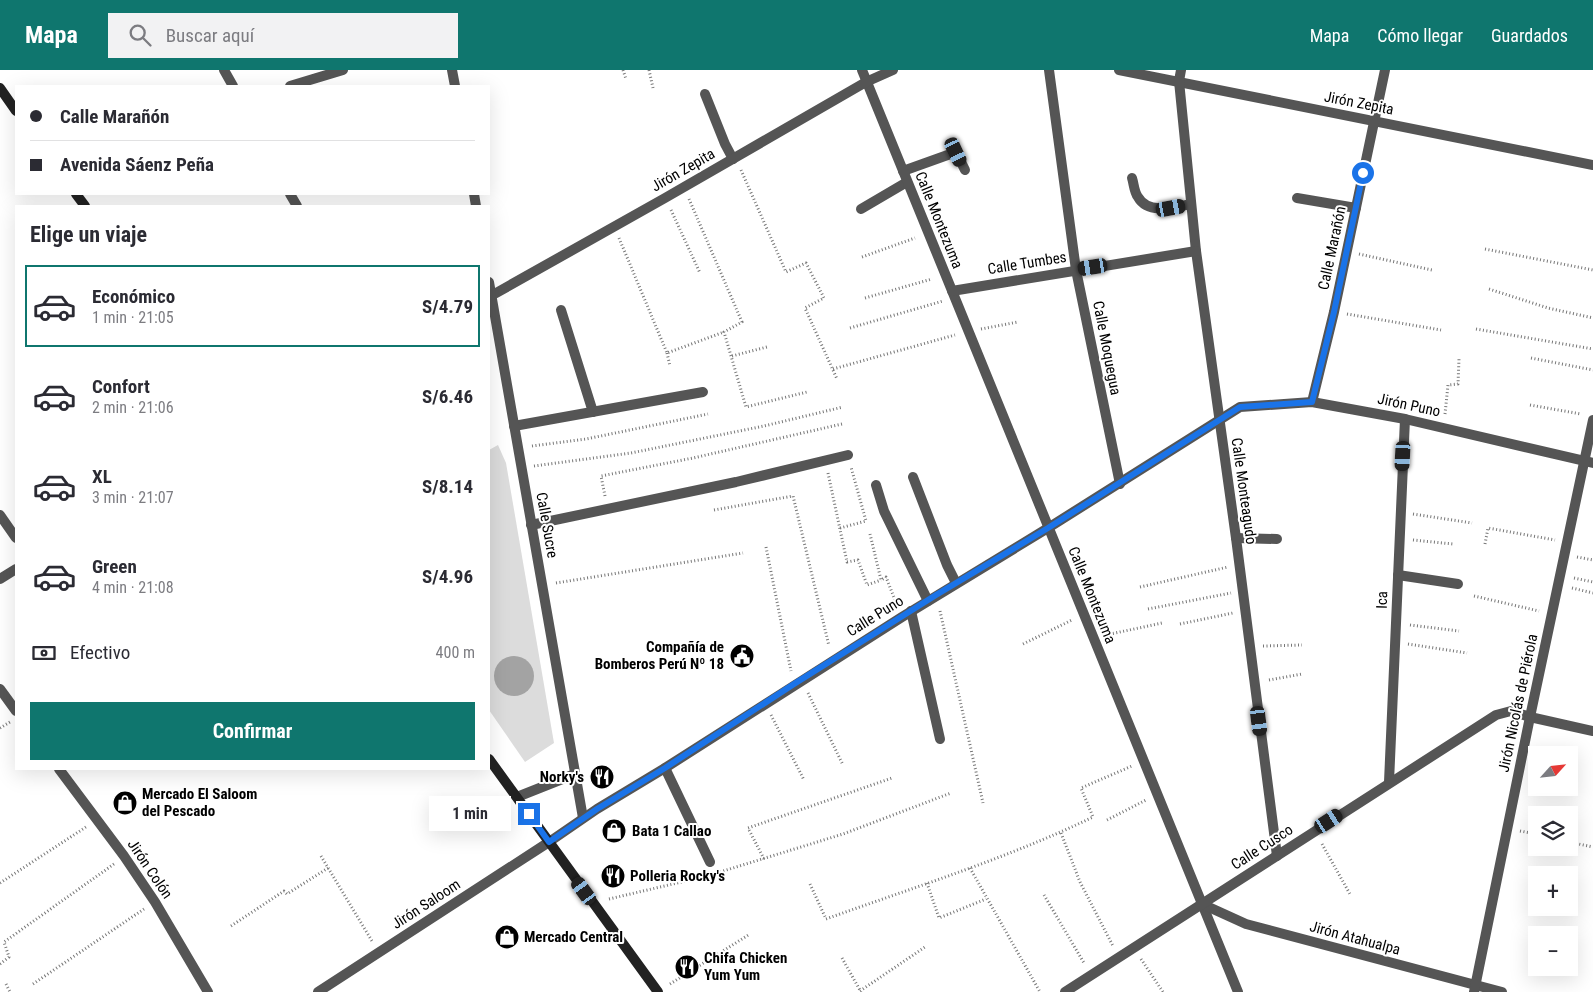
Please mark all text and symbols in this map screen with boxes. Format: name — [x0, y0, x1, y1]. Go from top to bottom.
search box — [108, 13, 458, 58]
text: Mapa — [25, 21, 78, 49]
icon: search — [126, 21, 154, 49]
text: Buscar aquí — [166, 24, 254, 47]
text: Mapa — [1310, 25, 1349, 46]
text: Cómo llegar — [1377, 25, 1463, 46]
text: Guardados — [1491, 25, 1568, 46]
street label: Jirón Zepita — [1323, 87, 1395, 119]
text: Calle Marañón — [60, 105, 169, 128]
car — [942, 135, 969, 169]
street label: Jirón Zepita — [648, 145, 718, 195]
text: Avenida Sáenz Peña — [60, 153, 214, 176]
route start — [1352, 162, 1374, 184]
street label: Calle Montezuma — [911, 169, 967, 271]
car — [1154, 198, 1187, 218]
street label: Calle Marañón — [1314, 205, 1350, 291]
text: Elige un viaje — [30, 222, 147, 247]
street label: Calle Tumbes — [986, 248, 1068, 278]
car — [1077, 257, 1108, 277]
icon: car — [32, 284, 77, 329]
text: Económico — [92, 285, 175, 308]
text: S/4.79 — [422, 295, 473, 318]
street label: Calle Moquegua — [1089, 299, 1125, 397]
text: 1 min · 21:05 — [92, 308, 174, 327]
icon: car — [32, 374, 77, 419]
text: Confort — [92, 375, 150, 398]
text: S/6.46 — [422, 385, 473, 408]
street label: Jirón Puno — [1376, 390, 1442, 420]
text: 2 min · 21:06 — [92, 398, 174, 417]
street label: Calle Monteagudo — [1228, 437, 1260, 545]
car — [1394, 441, 1411, 471]
icon: car — [32, 464, 77, 509]
text: XL — [92, 465, 112, 488]
text: S/8.14 — [422, 475, 473, 498]
text: 3 min · 21:07 — [92, 488, 174, 507]
street label: Calle Sucre — [532, 491, 562, 559]
street label: Calle Montezuma — [1064, 544, 1120, 646]
icon: car — [32, 554, 77, 599]
text: Green — [92, 555, 137, 578]
text: S/4.96 — [422, 565, 473, 588]
text: 4 min · 21:08 — [92, 578, 174, 597]
street label: Ica — [1373, 591, 1391, 609]
street label: Calle Puno — [843, 592, 907, 640]
street label: Jirón Nicolás de Piérola — [1495, 632, 1541, 774]
place label: Compañía de Bomberos Perú Nº 18 — [595, 638, 724, 673]
icon: cash — [30, 639, 58, 667]
text: Efectivo — [70, 641, 130, 664]
text: 400 m — [436, 643, 475, 662]
public building icon: Compañía de Bomberos Perú Nº 18 — [729, 643, 755, 669]
button: Confirmar — [30, 702, 475, 760]
car — [1249, 705, 1268, 737]
north arrow — [1528, 746, 1578, 796]
map controls — [1528, 746, 1578, 976]
restaurant icon: Norky's — [589, 764, 615, 790]
place label: Norky's — [540, 768, 584, 786]
place label: Mercado El Saloom del Pescado — [142, 785, 257, 820]
shop icon: Mercado El Saloom del Pescado — [112, 790, 138, 816]
callout: 1 min — [429, 796, 512, 832]
route end — [518, 803, 540, 825]
text: 1 min — [452, 804, 488, 823]
button: layers — [1528, 806, 1578, 856]
car — [1312, 807, 1345, 835]
shop icon: Bata 1 Callao — [601, 818, 627, 844]
street label: Calle Cusco — [1228, 820, 1296, 874]
place label: Bata 1 Callao — [632, 822, 711, 840]
street label: Jirón Colón — [124, 836, 176, 902]
restaurant icon: Polleria Rocky's — [600, 863, 626, 889]
button: + — [1528, 866, 1578, 916]
place label: Polleria Rocky's — [630, 867, 725, 885]
car — [569, 874, 598, 908]
street label: Jirón Saloom — [388, 875, 464, 933]
street label: Jirón Atahualpa — [1308, 917, 1402, 959]
shop icon: Mercado Central — [494, 924, 520, 950]
button: − — [1528, 926, 1578, 976]
place label: Mercado Central — [524, 928, 623, 946]
place label: Chifa Chicken Yum Yum — [704, 949, 787, 984]
restaurant icon: Chifa Chicken Yum Yum — [674, 954, 700, 980]

